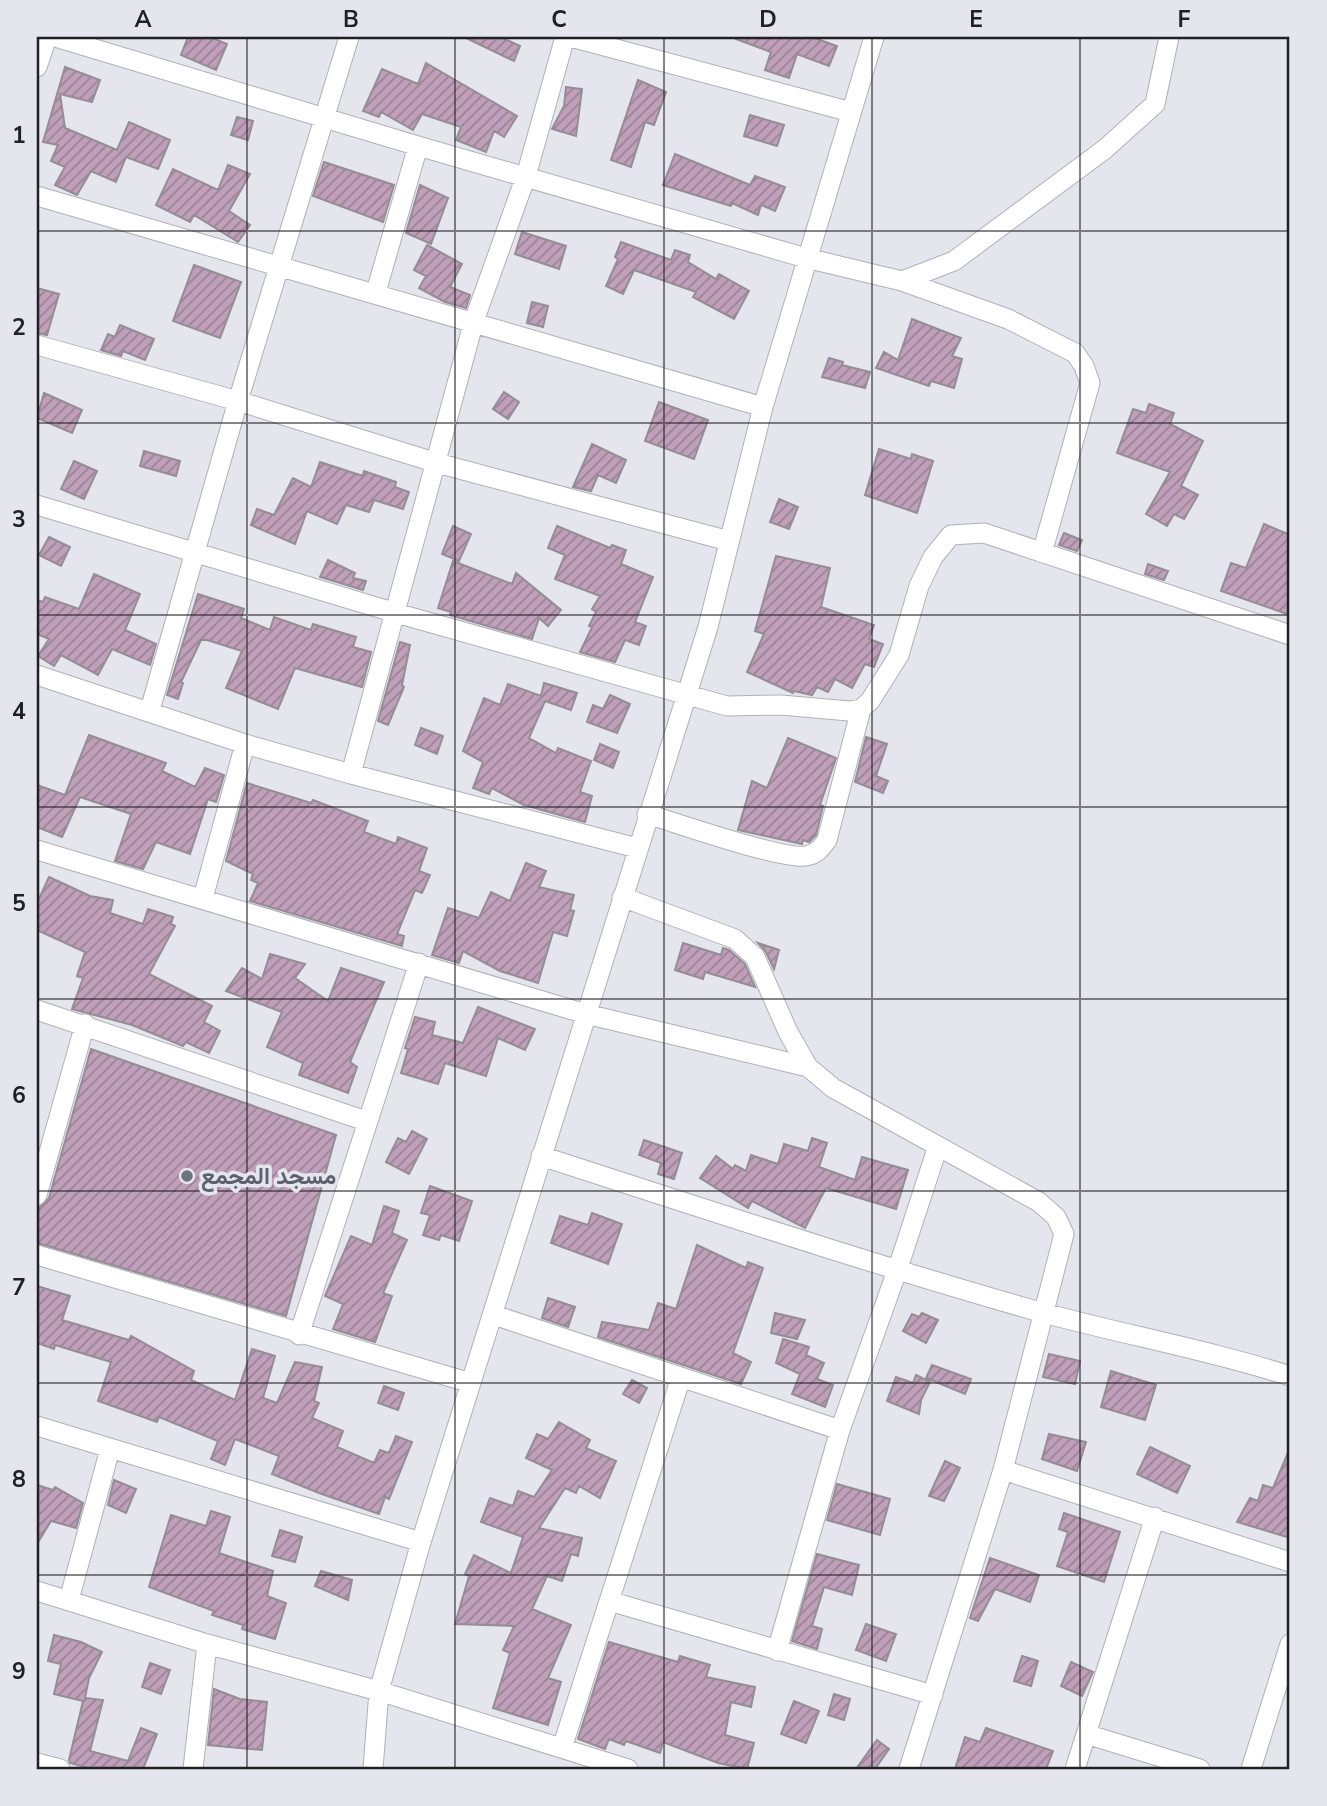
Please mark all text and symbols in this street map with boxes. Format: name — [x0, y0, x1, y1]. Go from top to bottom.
text: A — [134, 4, 152, 35]
text: B — [343, 4, 359, 35]
text: C — [551, 4, 567, 35]
text: D — [759, 4, 777, 35]
text: E — [969, 4, 983, 35]
text: F — [1178, 4, 1191, 35]
text: 1 — [12, 120, 26, 151]
text: 2 — [12, 312, 26, 343]
text: 3 — [12, 504, 26, 535]
text: 4 — [12, 696, 26, 727]
text: 5 — [12, 888, 26, 919]
text: 6 — [12, 1080, 26, 1111]
place label: مسجد المجمع — [201, 1161, 336, 1192]
marker: مسجد المجمع — [179, 1168, 195, 1184]
text: 7 — [12, 1272, 26, 1303]
text: 8 — [12, 1464, 26, 1495]
text: 9 — [12, 1656, 26, 1687]

